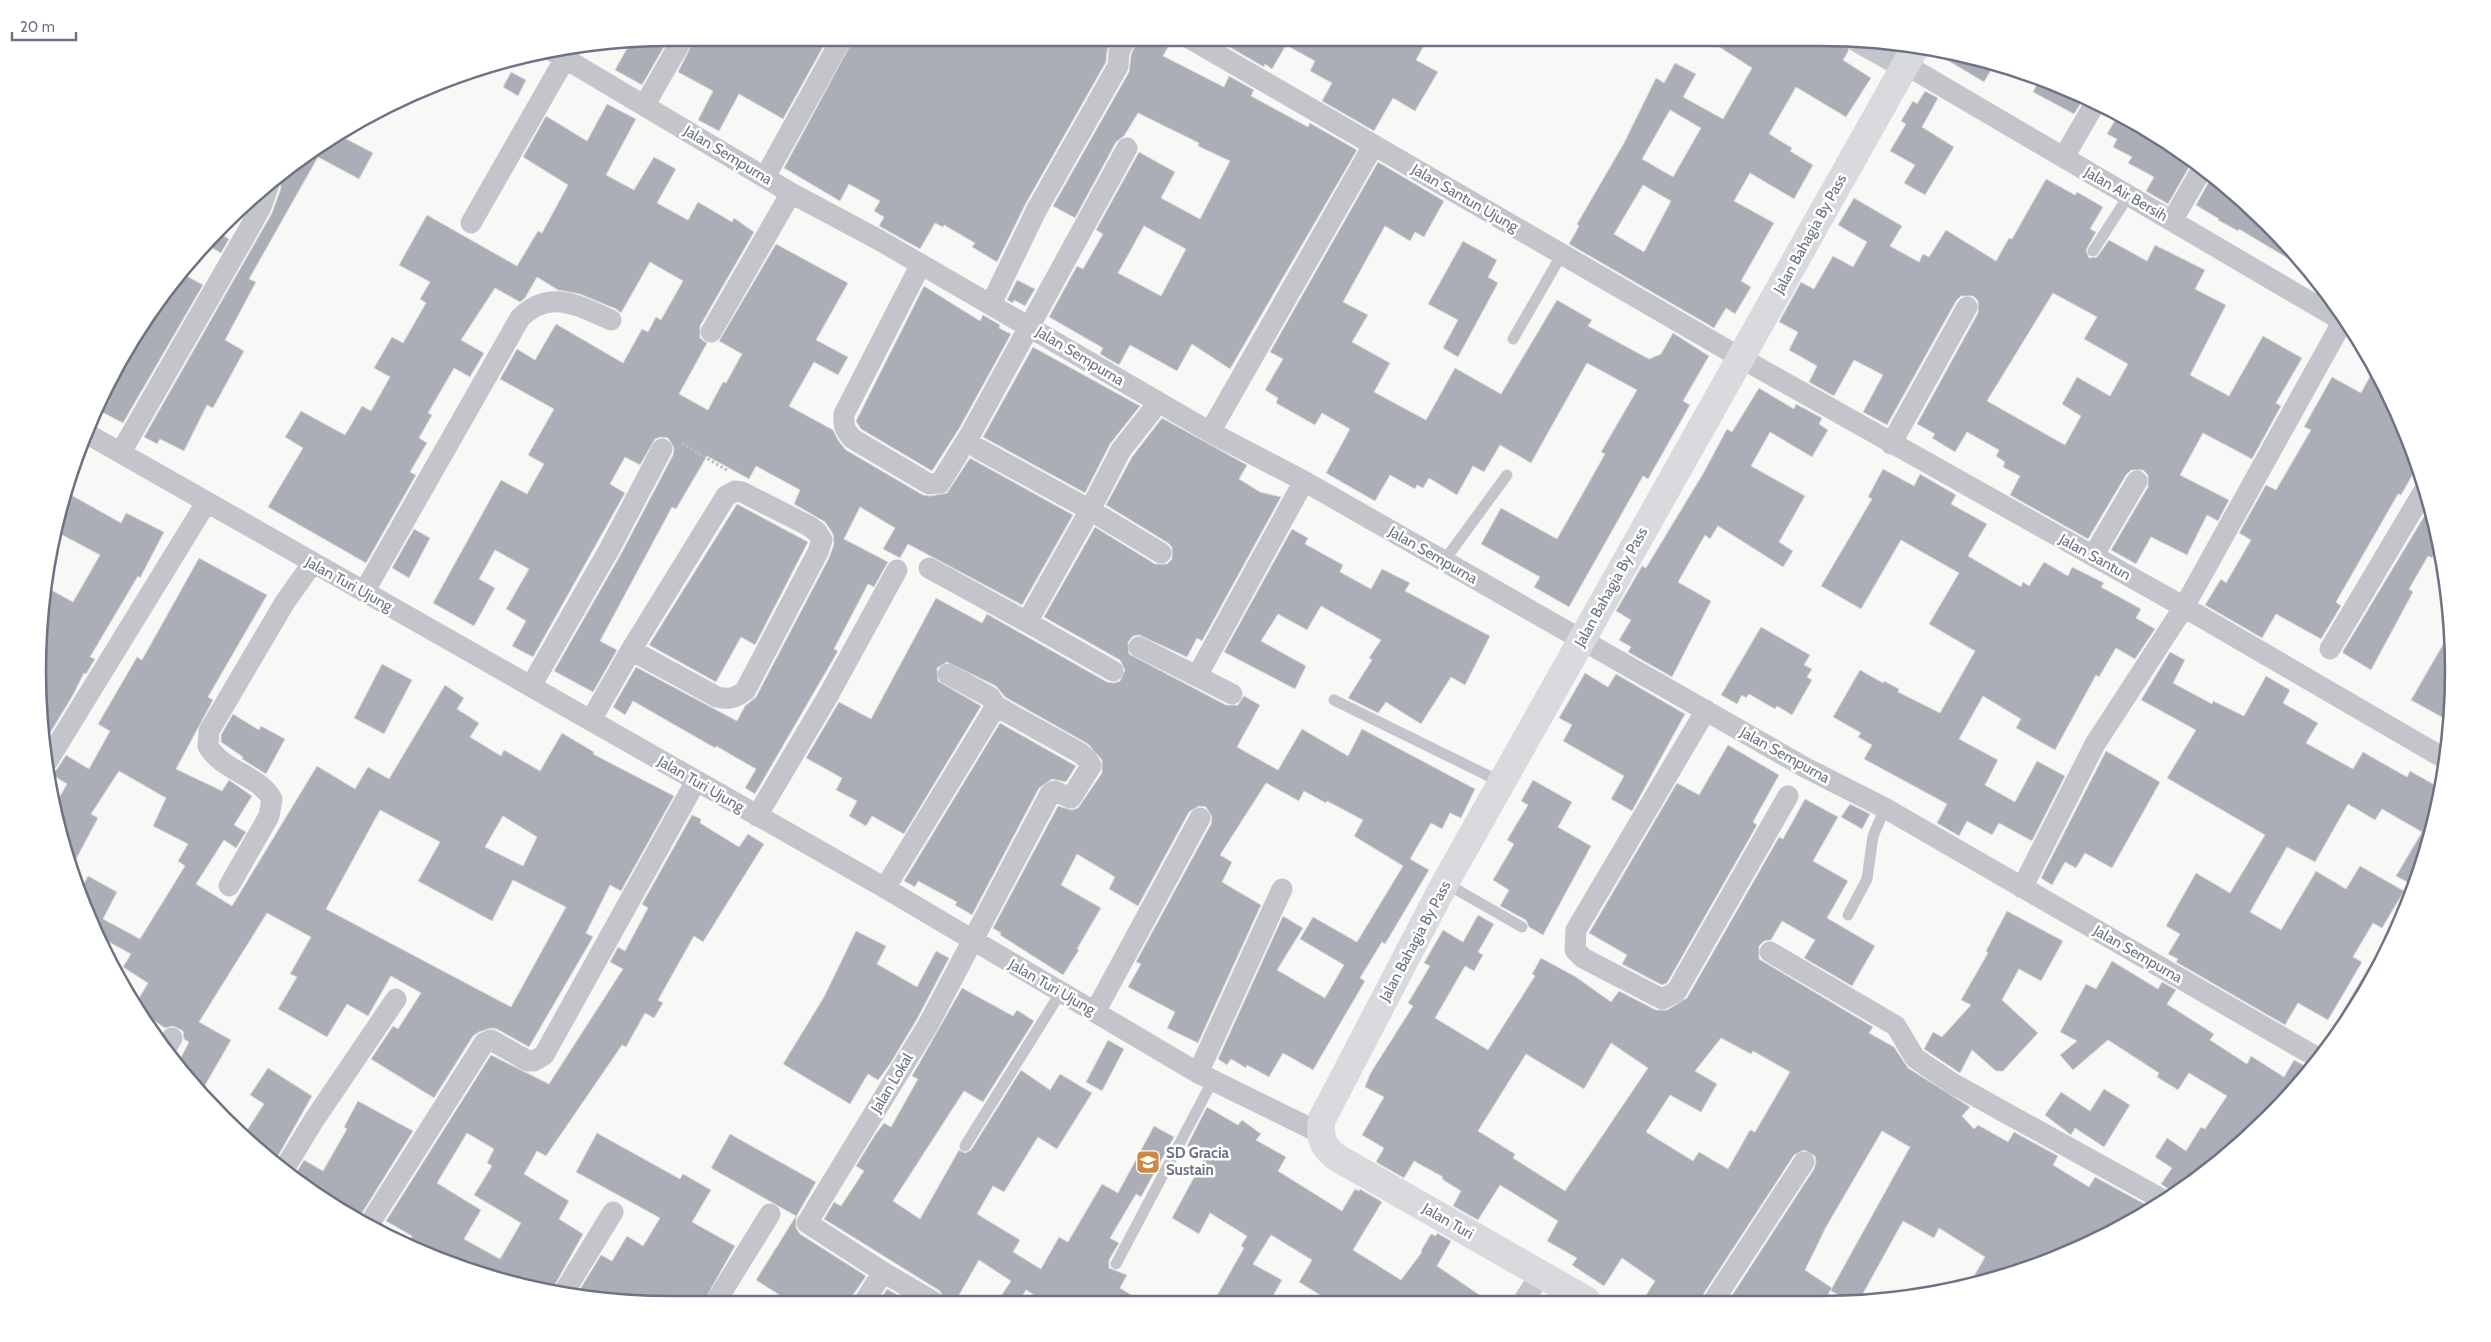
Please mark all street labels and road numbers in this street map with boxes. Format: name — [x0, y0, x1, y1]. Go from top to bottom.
street label: Jalan Sempurna — [680, 121, 776, 189]
street label: Jalan Santun Ujung — [1408, 160, 1522, 236]
street label: Jalan Air Bersih — [2080, 163, 2171, 225]
street label: Jalan Bahagia By Pass — [1769, 171, 1850, 298]
street label: Jalan Sempurna — [1032, 322, 1128, 390]
street label: Jalan Sempurna — [1385, 522, 1481, 588]
street label: Jalan Bahagia By Pass — [1570, 524, 1651, 651]
street label: Jalan Santun — [2055, 530, 2134, 584]
street label: Jalan Turi Ujung — [301, 552, 396, 616]
street label: Jalan Sempurna — [1736, 723, 1834, 787]
street label: Jalan Turi Ujung — [654, 752, 748, 816]
street label: Jalan Bahagia By Pass — [1375, 878, 1454, 1005]
street label: Jalan Sempurna — [2090, 921, 2186, 987]
street label: Jalan Turi Ujung — [1005, 955, 1099, 1019]
street label: Jalan Lokal — [867, 1050, 917, 1117]
street label: Jalan Turi — [1418, 1199, 1477, 1243]

